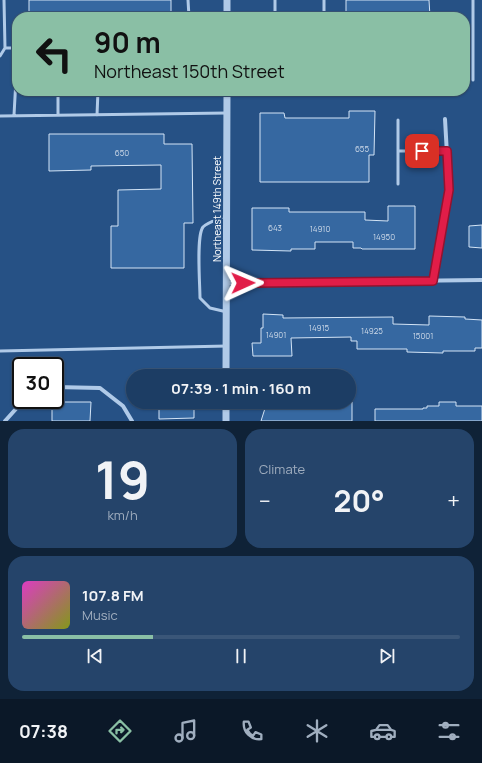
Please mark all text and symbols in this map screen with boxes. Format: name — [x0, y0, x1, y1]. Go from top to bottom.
text: 90 m — [94, 23, 161, 61]
icon: left — [28, 28, 80, 80]
text: Northeast 150th Street — [94, 59, 285, 83]
pin — [405, 134, 439, 168]
icon: arrive — [411, 140, 433, 162]
house number: 655 — [355, 143, 369, 154]
house number: 650 — [115, 147, 129, 158]
street label: Northeast 149th Street — [210, 156, 224, 262]
house number: 643 — [268, 222, 282, 233]
house number: 14910 — [310, 223, 330, 234]
house number: 14950 — [373, 231, 395, 242]
position arrow — [222, 262, 264, 304]
house number: 14915 — [309, 322, 330, 333]
house number: 14925 — [361, 325, 383, 336]
house number: 14901 — [266, 329, 286, 340]
house number: 15001 — [413, 330, 433, 341]
speed limit sign: 30 — [12, 357, 64, 409]
text: 07:39 · 1 min · 160 m — [171, 378, 311, 399]
text: 19 — [95, 444, 150, 515]
text: Climate — [259, 460, 305, 478]
text: 20° — [334, 480, 385, 521]
text: − — [259, 486, 271, 516]
text: + — [447, 486, 460, 516]
text: km/h — [107, 506, 138, 524]
text: 107.8 FM — [82, 585, 144, 606]
text: Music — [82, 606, 118, 624]
icon: previous — [84, 645, 106, 667]
icon: pause — [230, 645, 252, 667]
icon: next — [376, 645, 398, 667]
icon: directions — [106, 717, 134, 745]
icon: music — [172, 717, 200, 745]
icon: phone — [238, 717, 266, 745]
icon: climate — [303, 717, 331, 745]
icon: car — [369, 717, 397, 745]
icon: filters — [435, 717, 463, 745]
text: 07:38 — [19, 719, 68, 743]

